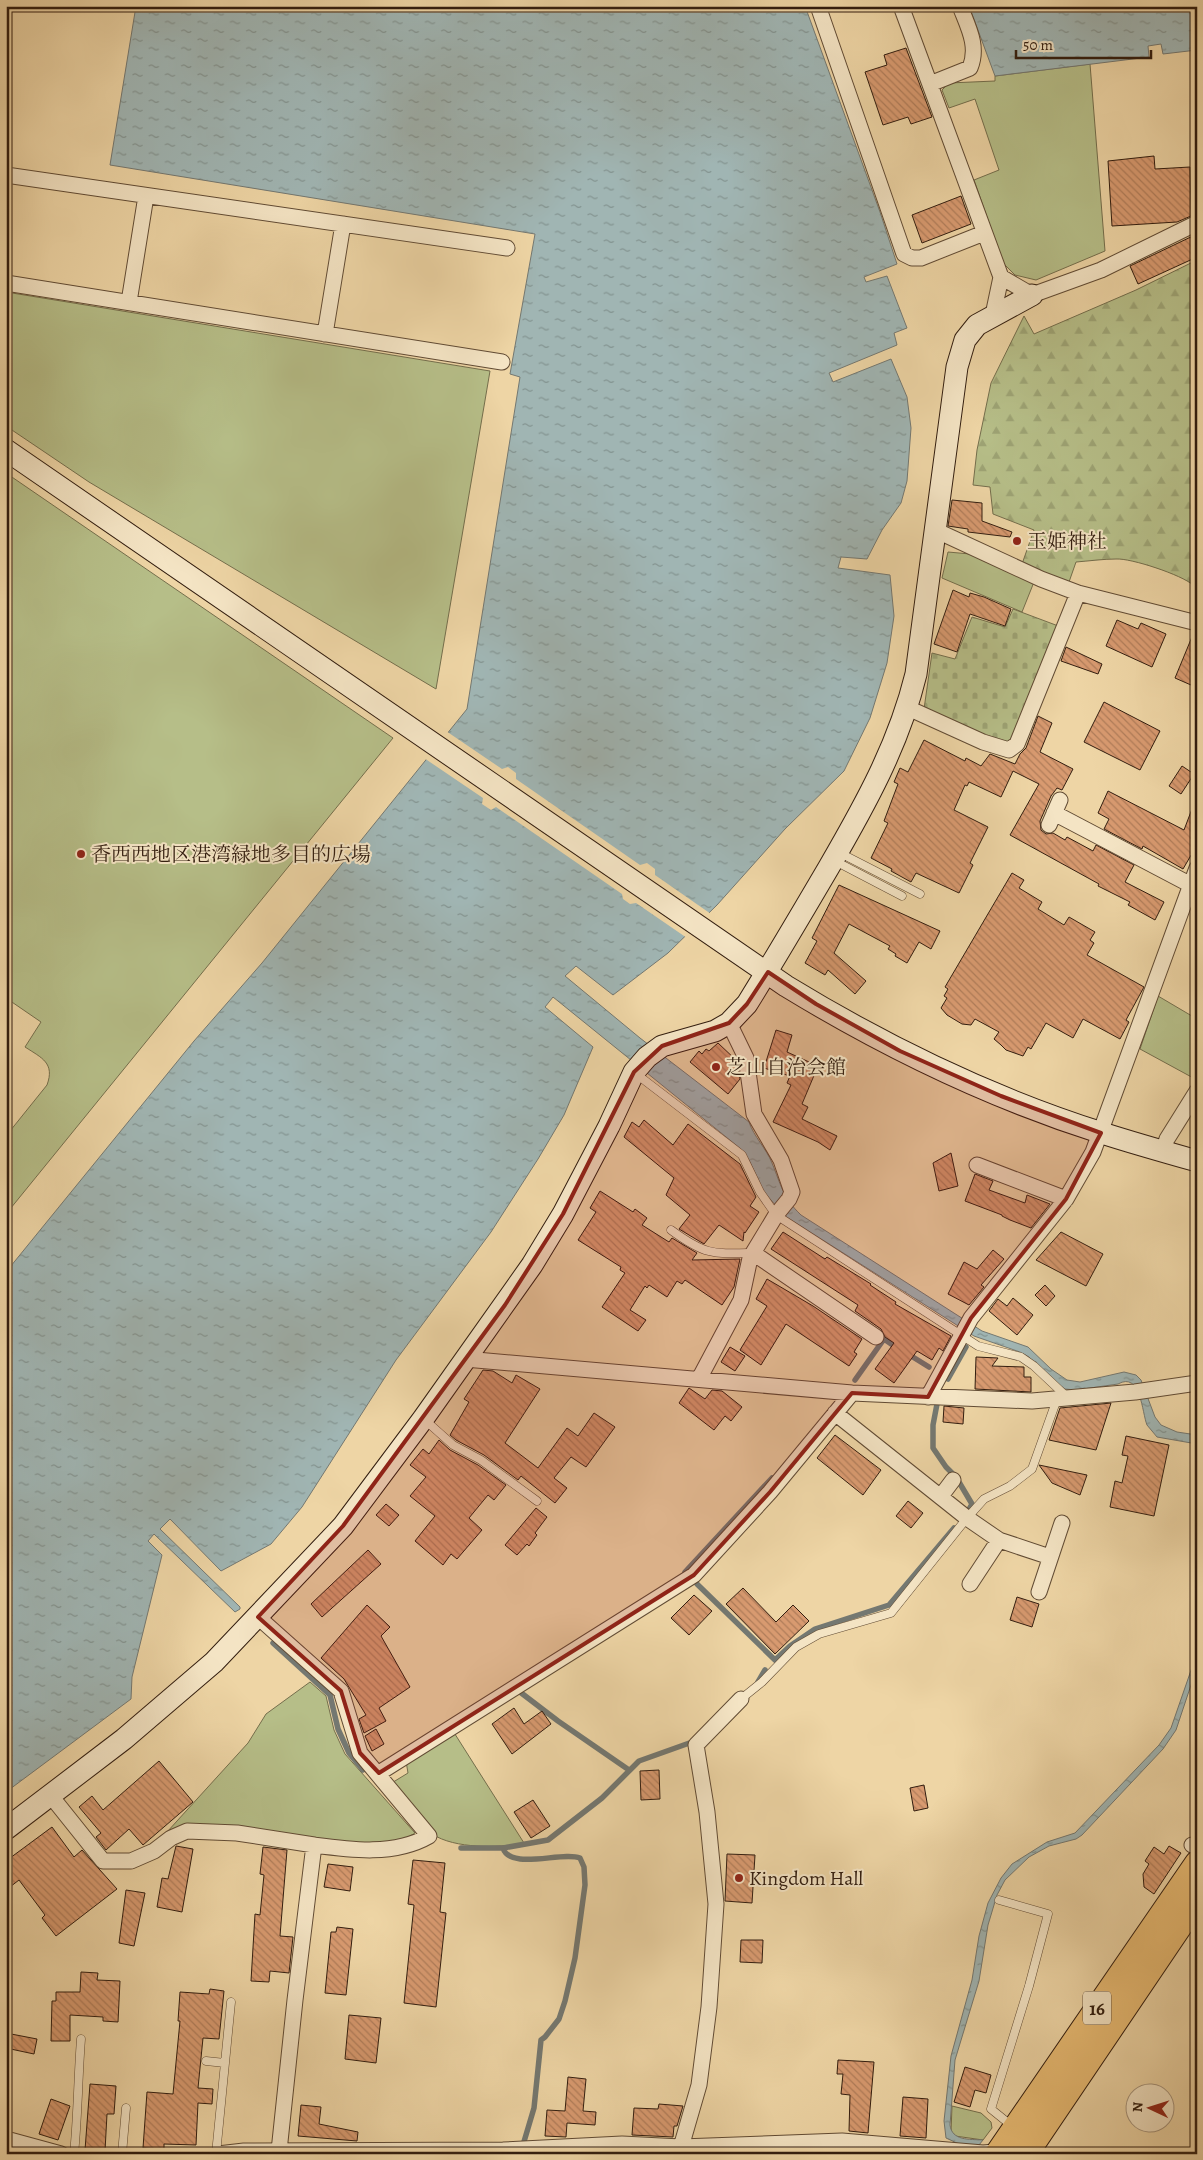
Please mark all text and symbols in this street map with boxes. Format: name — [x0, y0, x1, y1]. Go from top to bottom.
scale bar — [1016, 28, 1150, 60]
text: 50 m — [1023, 35, 1053, 55]
place label: 玉姫神社 — [1027, 528, 1107, 555]
marker: 玉姫神社 — [1011, 535, 1023, 547]
place label: 香西西地区港湾緑地多目的広場 — [91, 841, 371, 868]
marker: 香西西地区港湾緑地多目的広場 — [75, 848, 87, 860]
place label: 芝山自治会館 — [726, 1054, 846, 1081]
marker: 芝山自治会館 — [710, 1061, 722, 1073]
place label: Kingdom Hall — [749, 1865, 863, 1892]
marker: Kingdom Hall — [733, 1872, 745, 1884]
road number: 16 — [1083, 1992, 1111, 2025]
north arrow — [1126, 2082, 1176, 2132]
text: N — [1128, 2101, 1147, 2113]

